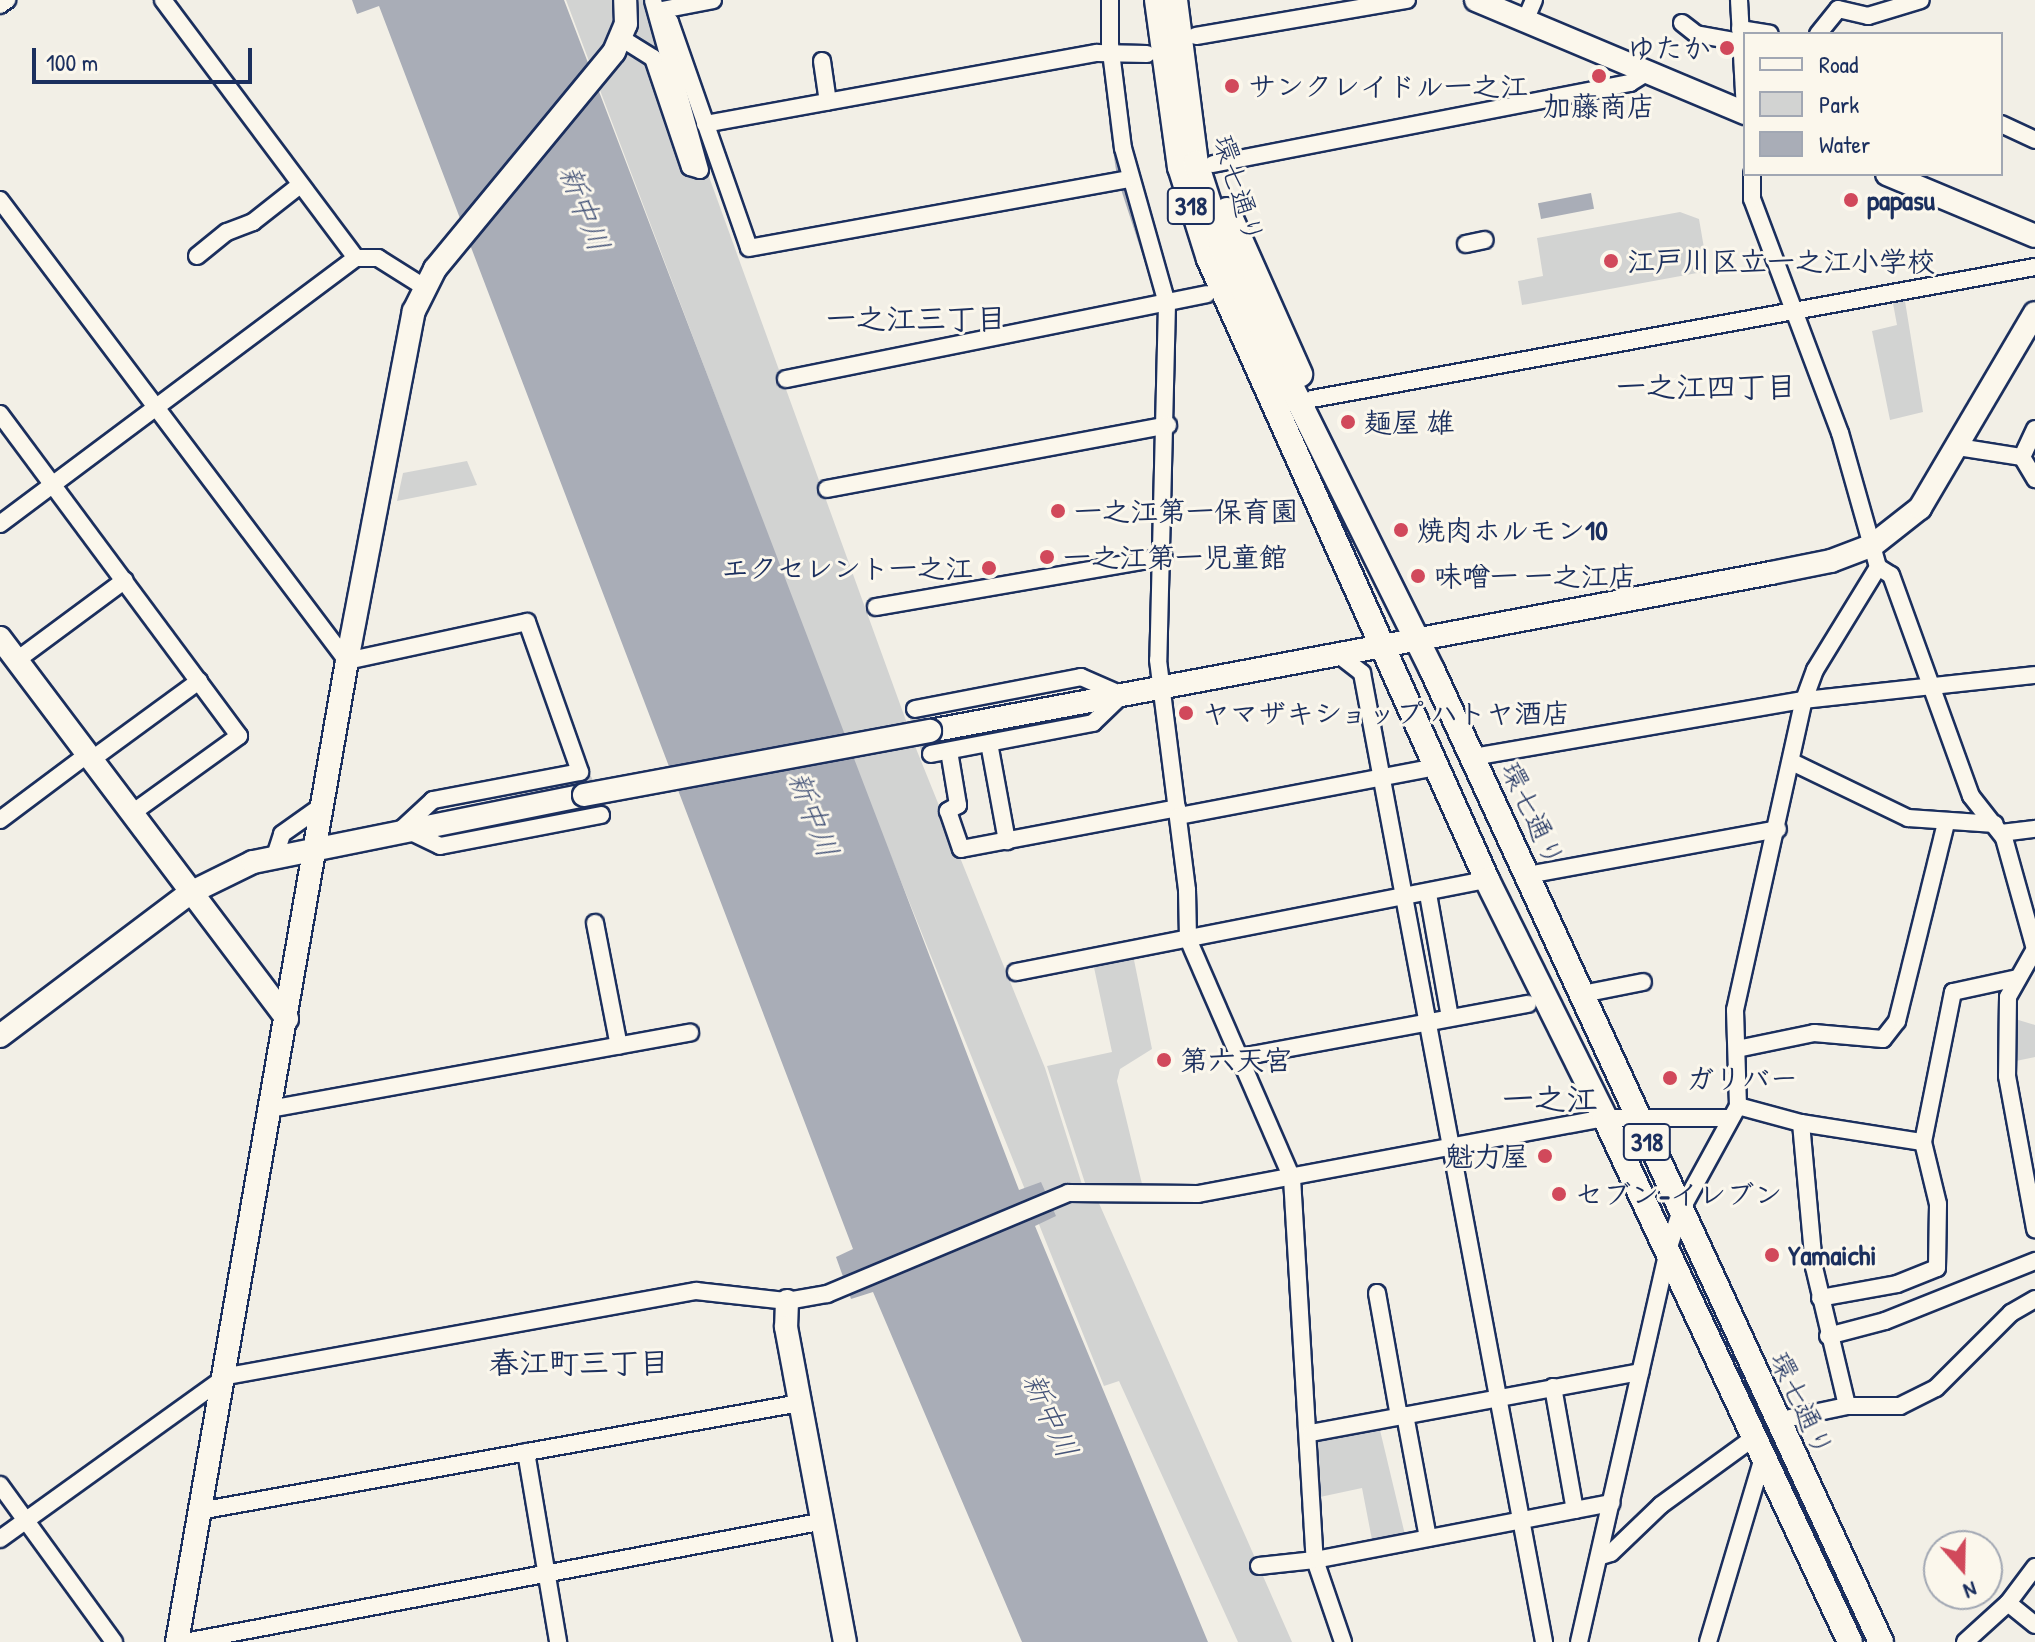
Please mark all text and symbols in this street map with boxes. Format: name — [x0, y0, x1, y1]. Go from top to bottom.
place label: ゆたか — [1627, 31, 1711, 65]
scale bar — [36, 32, 256, 82]
legend — [1743, 32, 2003, 176]
marker: ゆたか — [1718, 39, 1736, 57]
text: 100 m — [46, 46, 98, 78]
text: Road — [1819, 48, 1858, 80]
marker: 加藤商店 — [1590, 67, 1608, 85]
place label: サンクレイドル一之江 — [1248, 69, 1528, 103]
marker: サンクレイドル一之江 — [1223, 77, 1241, 95]
text: Park — [1819, 88, 1859, 120]
place label: 加藤商店 — [1543, 89, 1655, 123]
text: Water — [1819, 128, 1870, 160]
street label: 環七通り — [1207, 131, 1271, 247]
water label: 新中川 — [552, 160, 618, 256]
place label: papasu — [1867, 183, 1935, 217]
road number: 318 — [1165, 184, 1217, 228]
marker: papasu — [1842, 191, 1860, 209]
place label: 江戸川区立一之江小学校 — [1627, 244, 1935, 278]
marker: 江戸川区立一之江小学校 — [1602, 252, 1620, 270]
district label: 一之江三丁目 — [826, 300, 1006, 336]
district label: 一之江四丁目 — [1616, 368, 1796, 404]
place label: 麺屋 雄 — [1364, 405, 1454, 439]
marker: 麺屋 雄 — [1339, 413, 1357, 431]
place label: 一之江第一保育園 — [1074, 494, 1298, 528]
marker: 一之江第一保育園 — [1049, 502, 1067, 520]
place label: 焼肉ホルモン10 — [1417, 513, 1608, 547]
marker: 焼肉ホルモン10 — [1392, 521, 1410, 539]
place label: 一之江第一児童館 — [1063, 540, 1287, 574]
marker: 一之江第一児童館 — [1038, 548, 1056, 566]
place label: エクセレント一之江 — [721, 551, 973, 585]
marker: エクセレント一之江 — [980, 559, 998, 577]
place label: 味噌一 一之江店 — [1434, 559, 1636, 593]
marker: 味噌一 一之江店 — [1409, 567, 1427, 585]
place label: ヤマザキショップ ハトヤ酒店 — [1202, 696, 1572, 730]
marker: ヤマザキショップ ハトヤ酒店 — [1177, 704, 1195, 722]
street label: 環七通り — [1494, 756, 1572, 872]
water label: 新中川 — [781, 766, 847, 862]
place label: 第六天宮 — [1180, 1043, 1292, 1077]
marker: 第六天宮 — [1155, 1051, 1173, 1069]
place label: ガリバー — [1686, 1061, 1798, 1095]
marker: ガリバー — [1661, 1069, 1679, 1087]
district label: 一之江 — [1502, 1080, 1598, 1118]
road number: 318 — [1621, 1120, 1673, 1164]
place label: 魁力屋 — [1445, 1139, 1529, 1173]
marker: 魁力屋 — [1536, 1147, 1554, 1165]
place label: セブン-イレブン — [1575, 1177, 1782, 1211]
marker: セブン-イレブン — [1550, 1185, 1568, 1203]
place label: Yamaichi — [1788, 1238, 1877, 1272]
marker: Yamaichi — [1763, 1246, 1781, 1264]
district label: 春江町三丁目 — [489, 1344, 669, 1380]
street label: 環七通り — [1763, 1346, 1841, 1462]
water label: 新中川 — [1016, 1367, 1086, 1463]
north arrow — [1923, 1530, 2003, 1610]
text: N — [1960, 1575, 1981, 1607]

